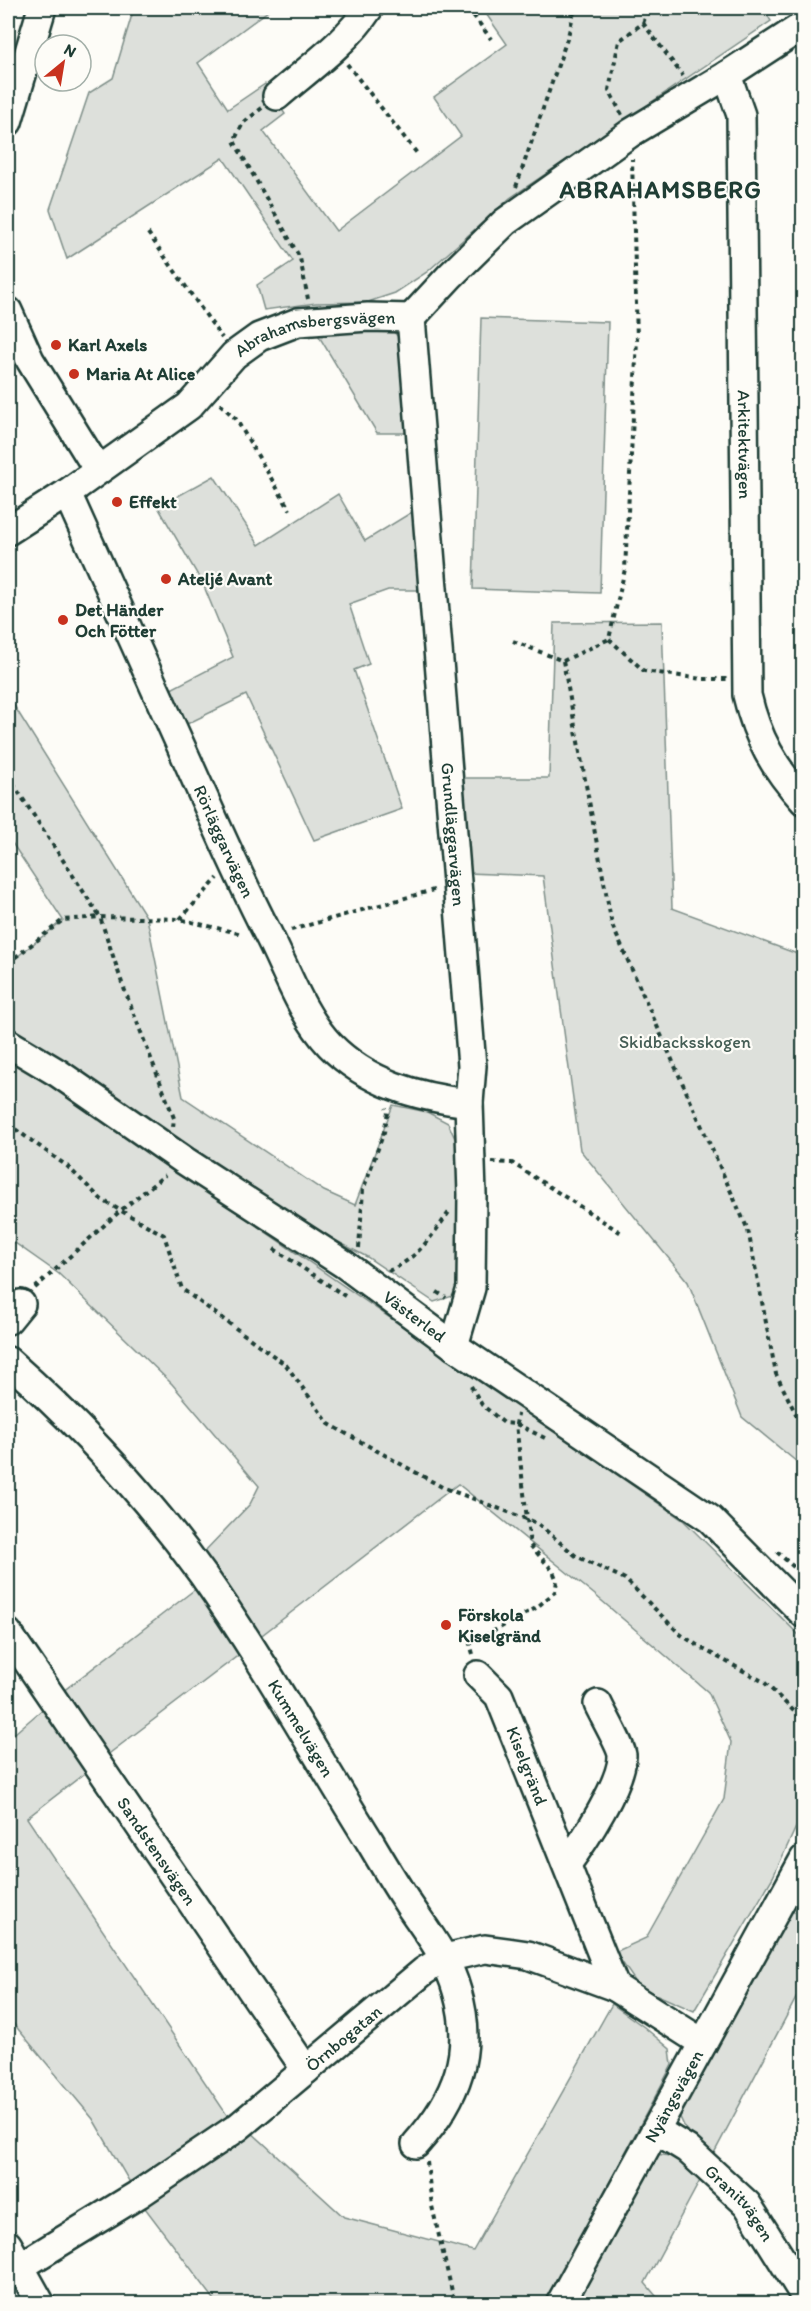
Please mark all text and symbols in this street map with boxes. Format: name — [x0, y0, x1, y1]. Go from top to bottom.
north arrow — [33, 33, 93, 93]
text: N — [61, 40, 80, 61]
district label: ABRAHAMSBERG — [559, 175, 762, 204]
street label: Abrahamsbergsvägen — [230, 306, 396, 362]
place label: Karl Axels — [68, 334, 147, 356]
marker: Karl Axels — [49, 338, 63, 352]
place label: Maria At Alice — [86, 363, 196, 385]
marker: Maria At Alice — [67, 367, 81, 381]
street label: Arkitektvägen — [733, 390, 756, 500]
place label: Effekt — [129, 491, 177, 513]
marker: Effekt — [110, 495, 124, 509]
place label: Ateljé Avant — [177, 568, 273, 590]
marker: Ateljé Avant — [159, 572, 173, 586]
place label: Det Händer Och Fötter — [75, 599, 164, 642]
marker: Det Händer Och Fötter — [56, 613, 70, 627]
street label: Grundläggarvägen — [436, 762, 470, 907]
street label: Rörläggarvägen — [189, 782, 259, 902]
park label: Skidbacksskogen — [619, 1031, 751, 1053]
street label: Västerled — [378, 1286, 450, 1347]
place label: Förskola Kiselgränd — [458, 1604, 541, 1647]
marker: Förskola Kiselgränd — [439, 1618, 453, 1632]
street label: Kummelvägen — [263, 1675, 339, 1781]
street label: Kiselgränd — [501, 1723, 553, 1809]
street label: Sandstensvägen — [112, 1793, 201, 1909]
street label: Örnbogatan — [301, 2000, 386, 2077]
street label: Nyängsvägen — [640, 2046, 708, 2146]
street label: Granitvägen — [700, 2160, 779, 2246]

